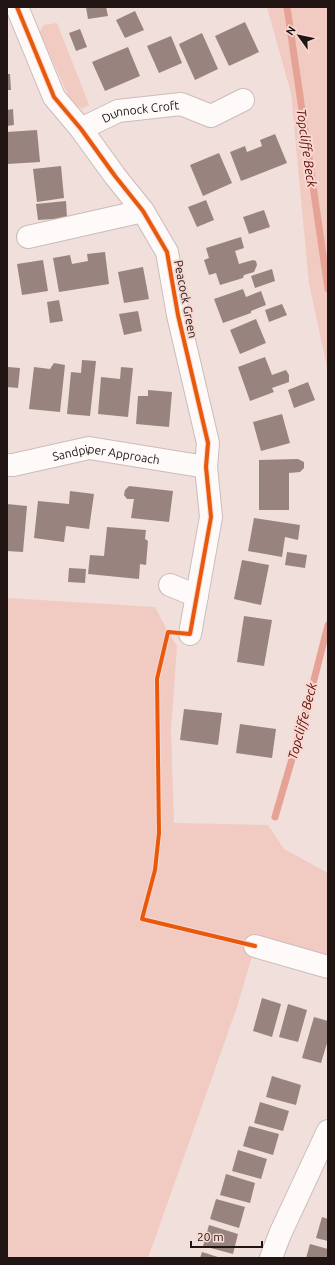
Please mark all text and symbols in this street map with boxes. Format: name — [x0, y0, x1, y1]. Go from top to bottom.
north arrow — [279, 16, 319, 56]
text: N — [283, 24, 298, 37]
street label: Dunnock Croft — [99, 98, 180, 125]
water label: Topcliffe Beck — [294, 108, 319, 189]
street label: Peacock Green — [172, 259, 200, 339]
street label: Sandpiper Approach — [51, 441, 161, 466]
water label: Topcliffe Beck — [285, 681, 320, 761]
scale bar — [191, 1223, 262, 1249]
text: 20 m — [197, 1230, 224, 1243]

